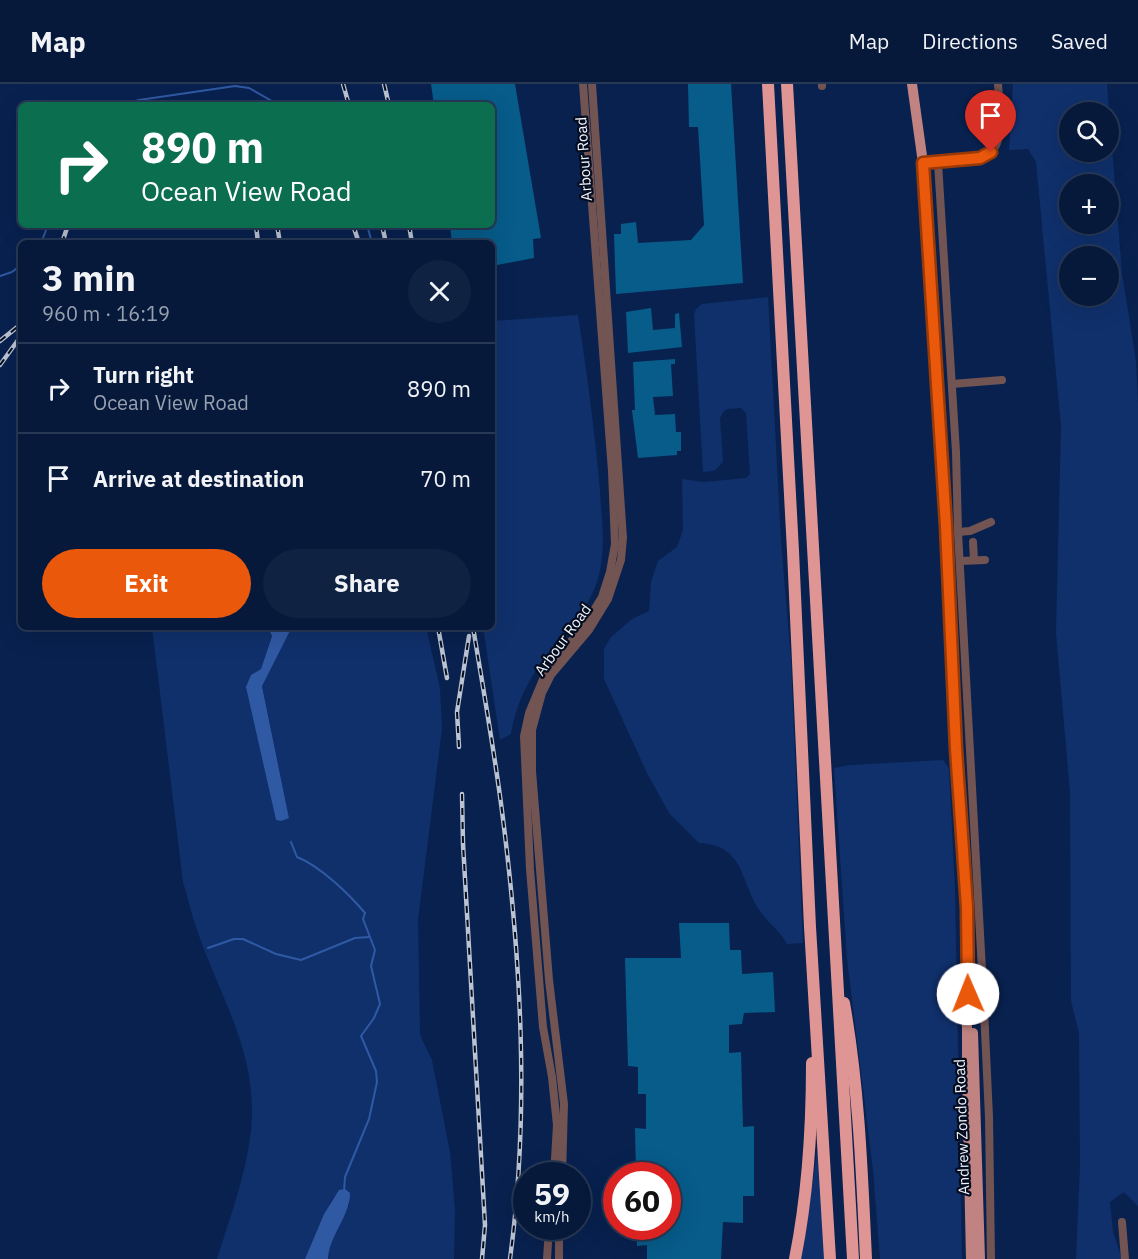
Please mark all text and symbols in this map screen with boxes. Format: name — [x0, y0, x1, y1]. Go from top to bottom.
text: Map — [30, 23, 86, 60]
text: Map — [849, 27, 889, 55]
text: Directions — [922, 27, 1018, 55]
text: Saved — [1051, 27, 1108, 55]
pin — [965, 90, 1016, 152]
icon: arrive — [974, 99, 1007, 132]
map controls — [1059, 102, 1119, 306]
button: search — [1059, 102, 1119, 162]
street label: Arbour Road — [571, 116, 596, 202]
text: 890 m — [141, 120, 264, 175]
icon: right — [42, 126, 120, 204]
text: Ocean View Road — [141, 173, 352, 208]
button: + — [1059, 174, 1119, 234]
button: − — [1059, 246, 1119, 306]
text: 3 min — [42, 254, 136, 301]
button: close — [408, 260, 471, 323]
text: 960 m · 16:19 — [42, 300, 170, 327]
text: Turn right — [93, 360, 194, 389]
icon: right — [42, 372, 75, 405]
text: 890 m — [407, 374, 471, 403]
text: Ocean View Road — [93, 389, 249, 416]
icon: arrive — [42, 462, 75, 495]
text: Arrive at destination — [93, 464, 304, 493]
text: 70 m — [420, 464, 471, 493]
button: Exit — [42, 549, 251, 618]
button: Share — [263, 549, 471, 618]
street label: Arbour Road — [530, 600, 595, 679]
position arrow — [936, 962, 1000, 1026]
street label: Andrew Zondo Road — [950, 1059, 973, 1195]
speed limit sign: 60 — [603, 1162, 681, 1240]
text: 59 — [534, 1174, 570, 1213]
text: km/h — [534, 1207, 570, 1226]

